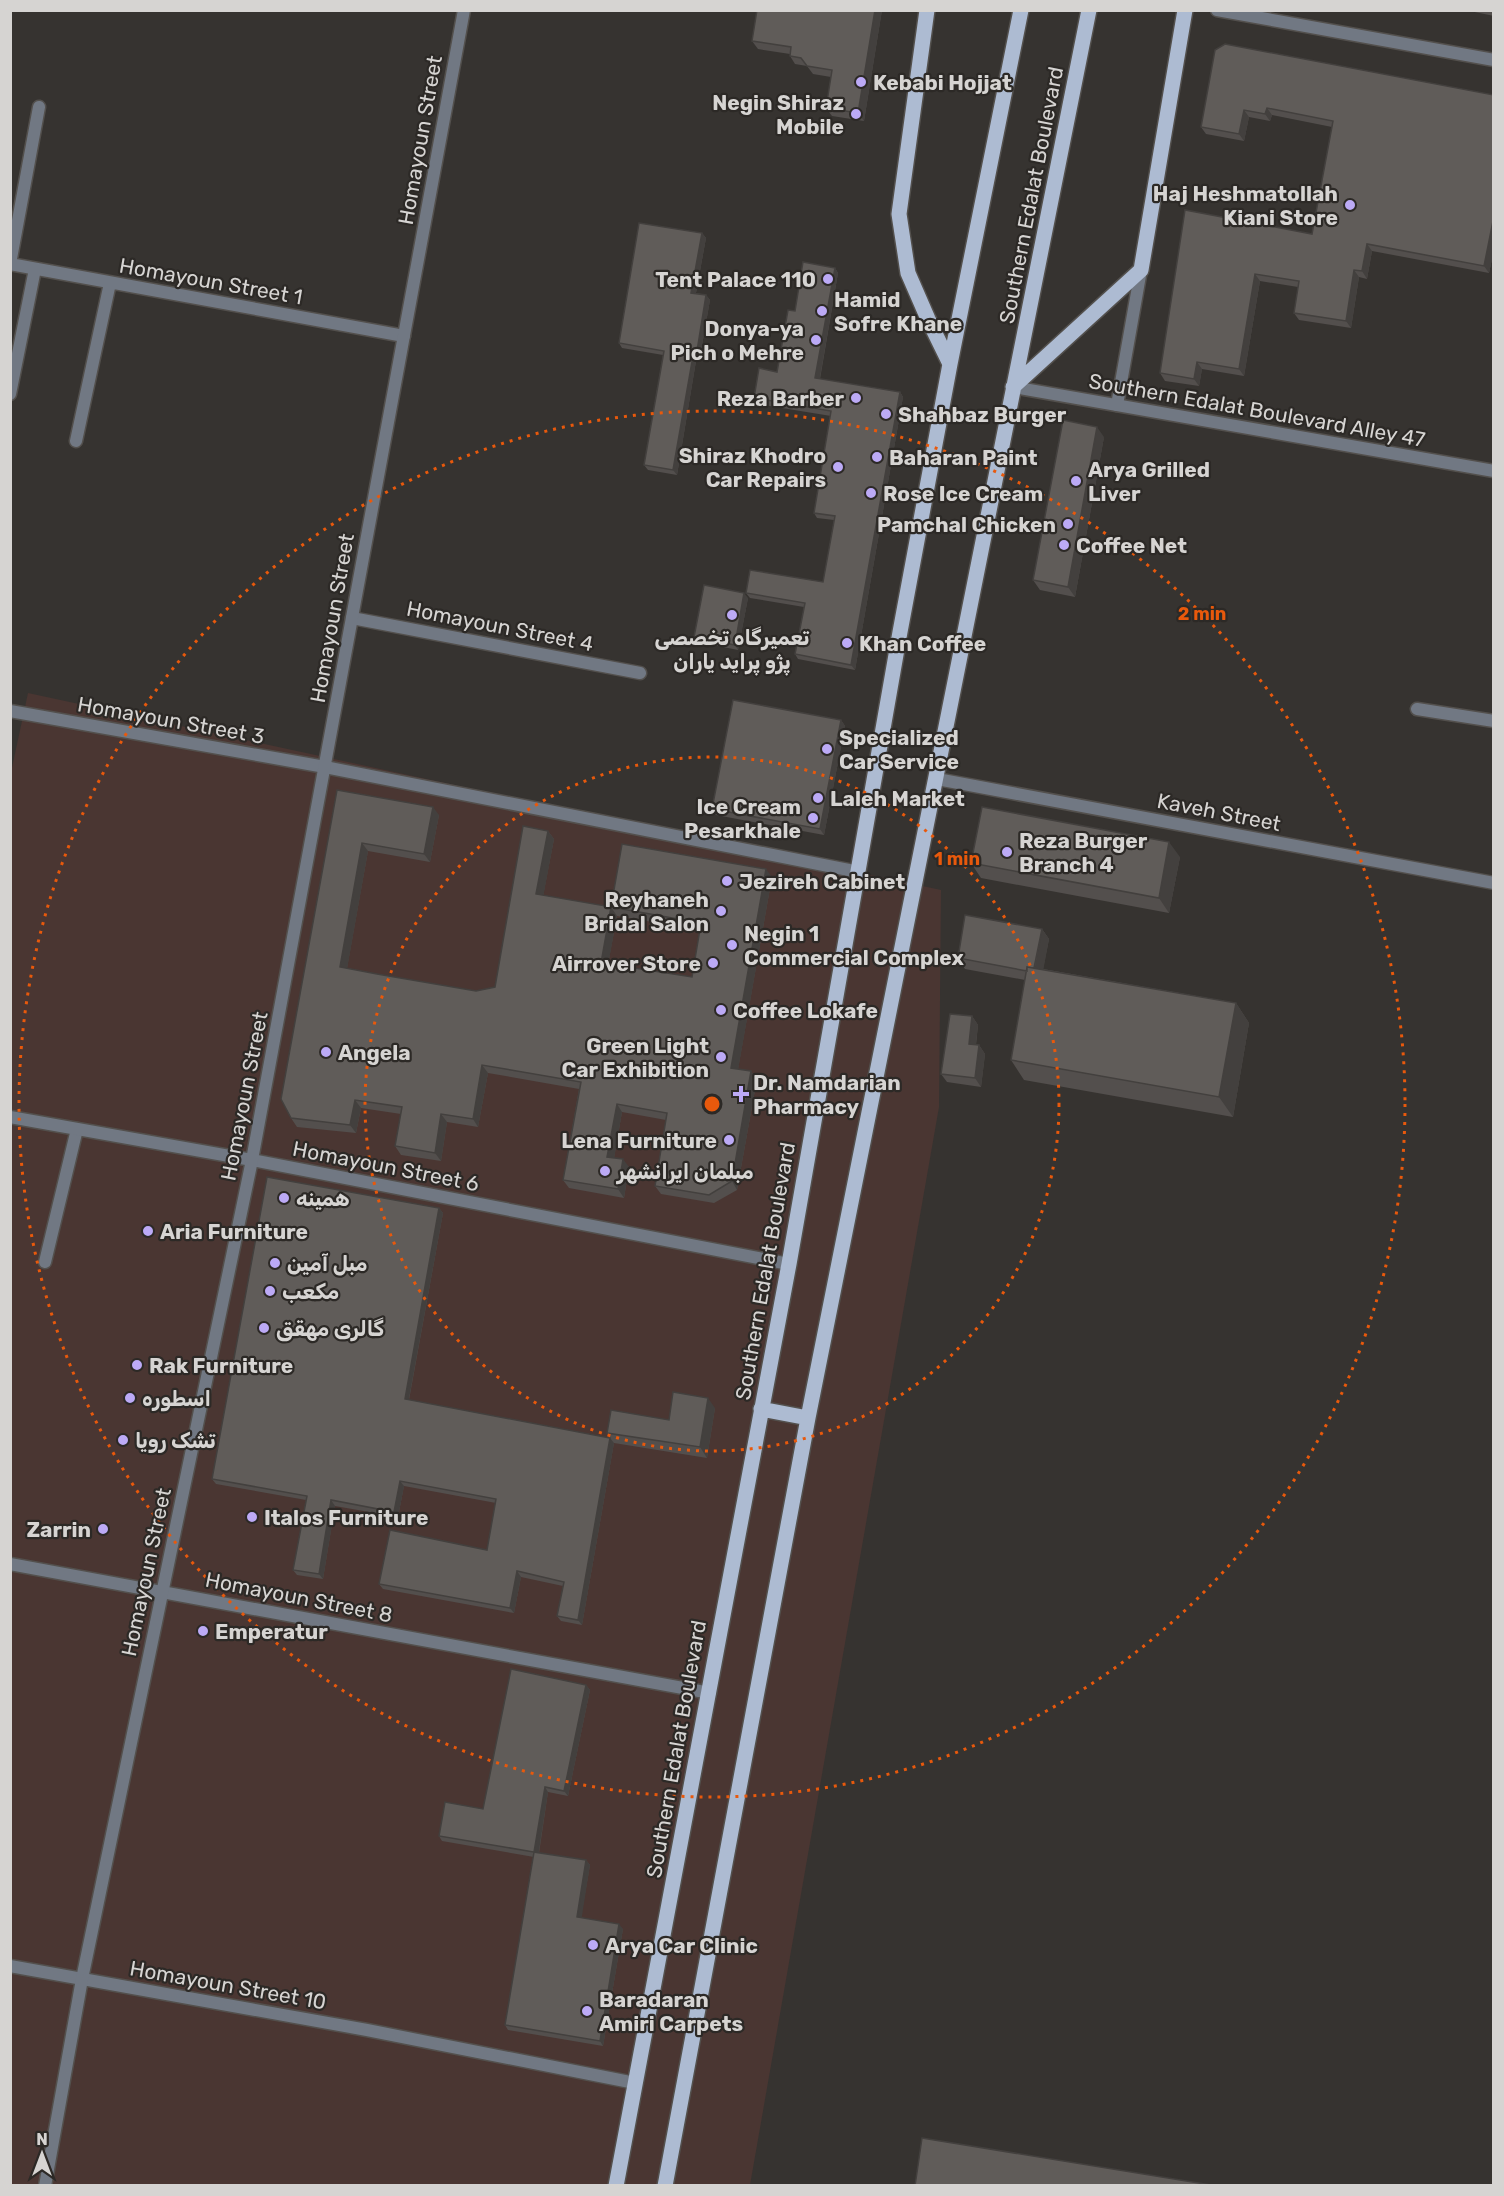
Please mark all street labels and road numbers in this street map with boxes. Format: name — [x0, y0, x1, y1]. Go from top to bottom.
street label: Homayoun Street — [393, 53, 447, 227]
street label: Southern Edalat Boulevard — [994, 64, 1068, 326]
street label: Homayoun Street 1 — [117, 253, 305, 309]
street label: Southern Edalat Boulevard Alley 47 — [1087, 368, 1427, 452]
street label: Homayoun Street — [305, 531, 359, 705]
street label: Homayoun Street 4 — [404, 596, 596, 656]
street label: Homayoun Street 3 — [76, 691, 266, 749]
street label: Kaveh Street — [1155, 788, 1283, 836]
street label: Homayoun Street — [215, 1009, 273, 1183]
street label: Homayoun Street 6 — [291, 1136, 481, 1196]
street label: Southern Edalat Boulevard — [730, 1140, 800, 1402]
street label: Homayoun Street — [116, 1485, 176, 1659]
street label: Homayoun Street 8 — [203, 1567, 395, 1627]
street label: Southern Edalat Boulevard — [641, 1618, 711, 1880]
street label: Homayoun Street 10 — [128, 1955, 328, 2015]

